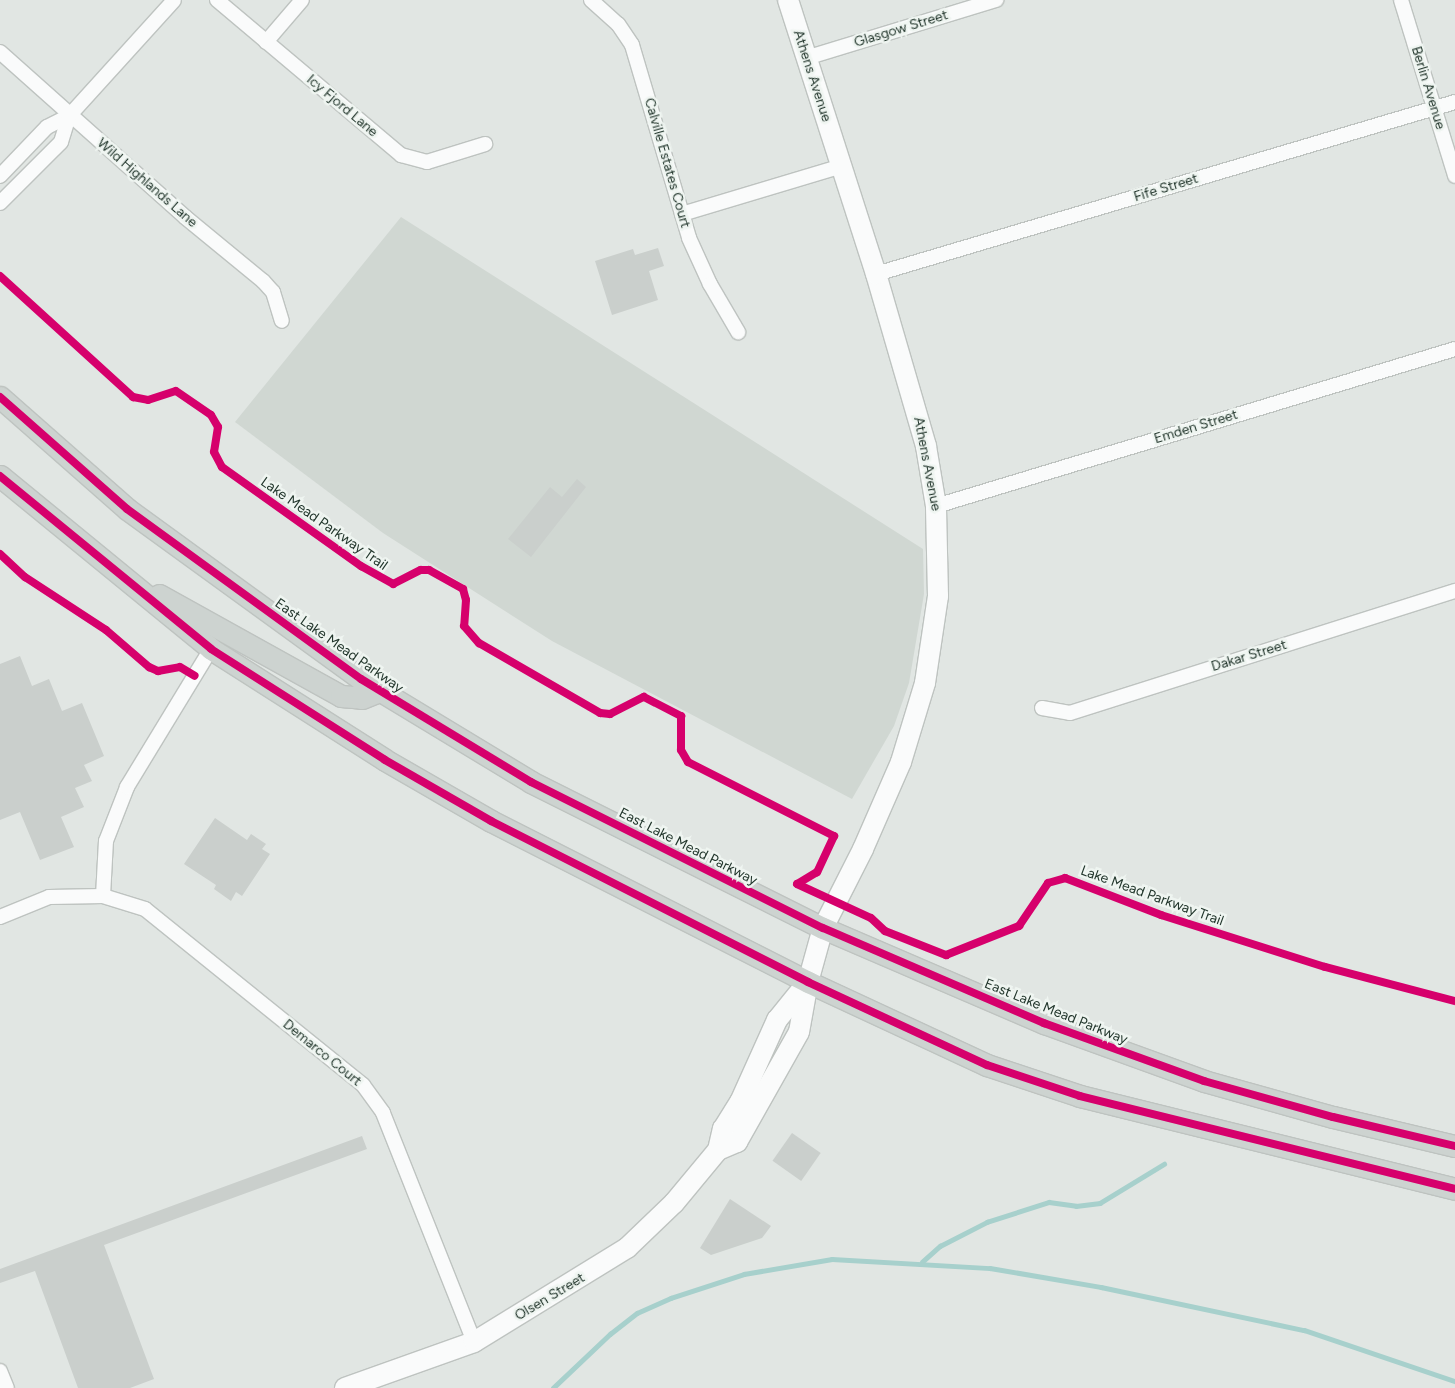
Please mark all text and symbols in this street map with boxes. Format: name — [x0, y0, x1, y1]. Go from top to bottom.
street label: Glasgow Street — [852, 7, 950, 51]
street label: Athens Avenue — [789, 28, 835, 124]
street label: Berlin Avenue — [1407, 44, 1449, 132]
street label: Icy Fjord Lane — [303, 71, 381, 141]
street label: Calville Estates Court — [640, 96, 694, 230]
street label: Wild Highlands Lane — [93, 135, 201, 231]
street label: Fife Street — [1132, 170, 1200, 206]
street label: Emden Street — [1152, 406, 1240, 448]
street label: Athens Avenue — [910, 416, 944, 512]
street label: Lake Mead Parkway Trail — [257, 474, 391, 574]
street label: East Lake Mead Parkway — [272, 595, 406, 697]
street label: Dakar Street — [1209, 637, 1289, 675]
street label: East Lake Mead Parkway — [616, 805, 760, 889]
street label: Lake Mead Parkway Trail — [1078, 862, 1226, 930]
street label: East Lake Mead Parkway — [982, 976, 1130, 1048]
street label: Demarco Court — [279, 1016, 365, 1090]
street label: Olsen Street — [512, 1270, 588, 1324]

